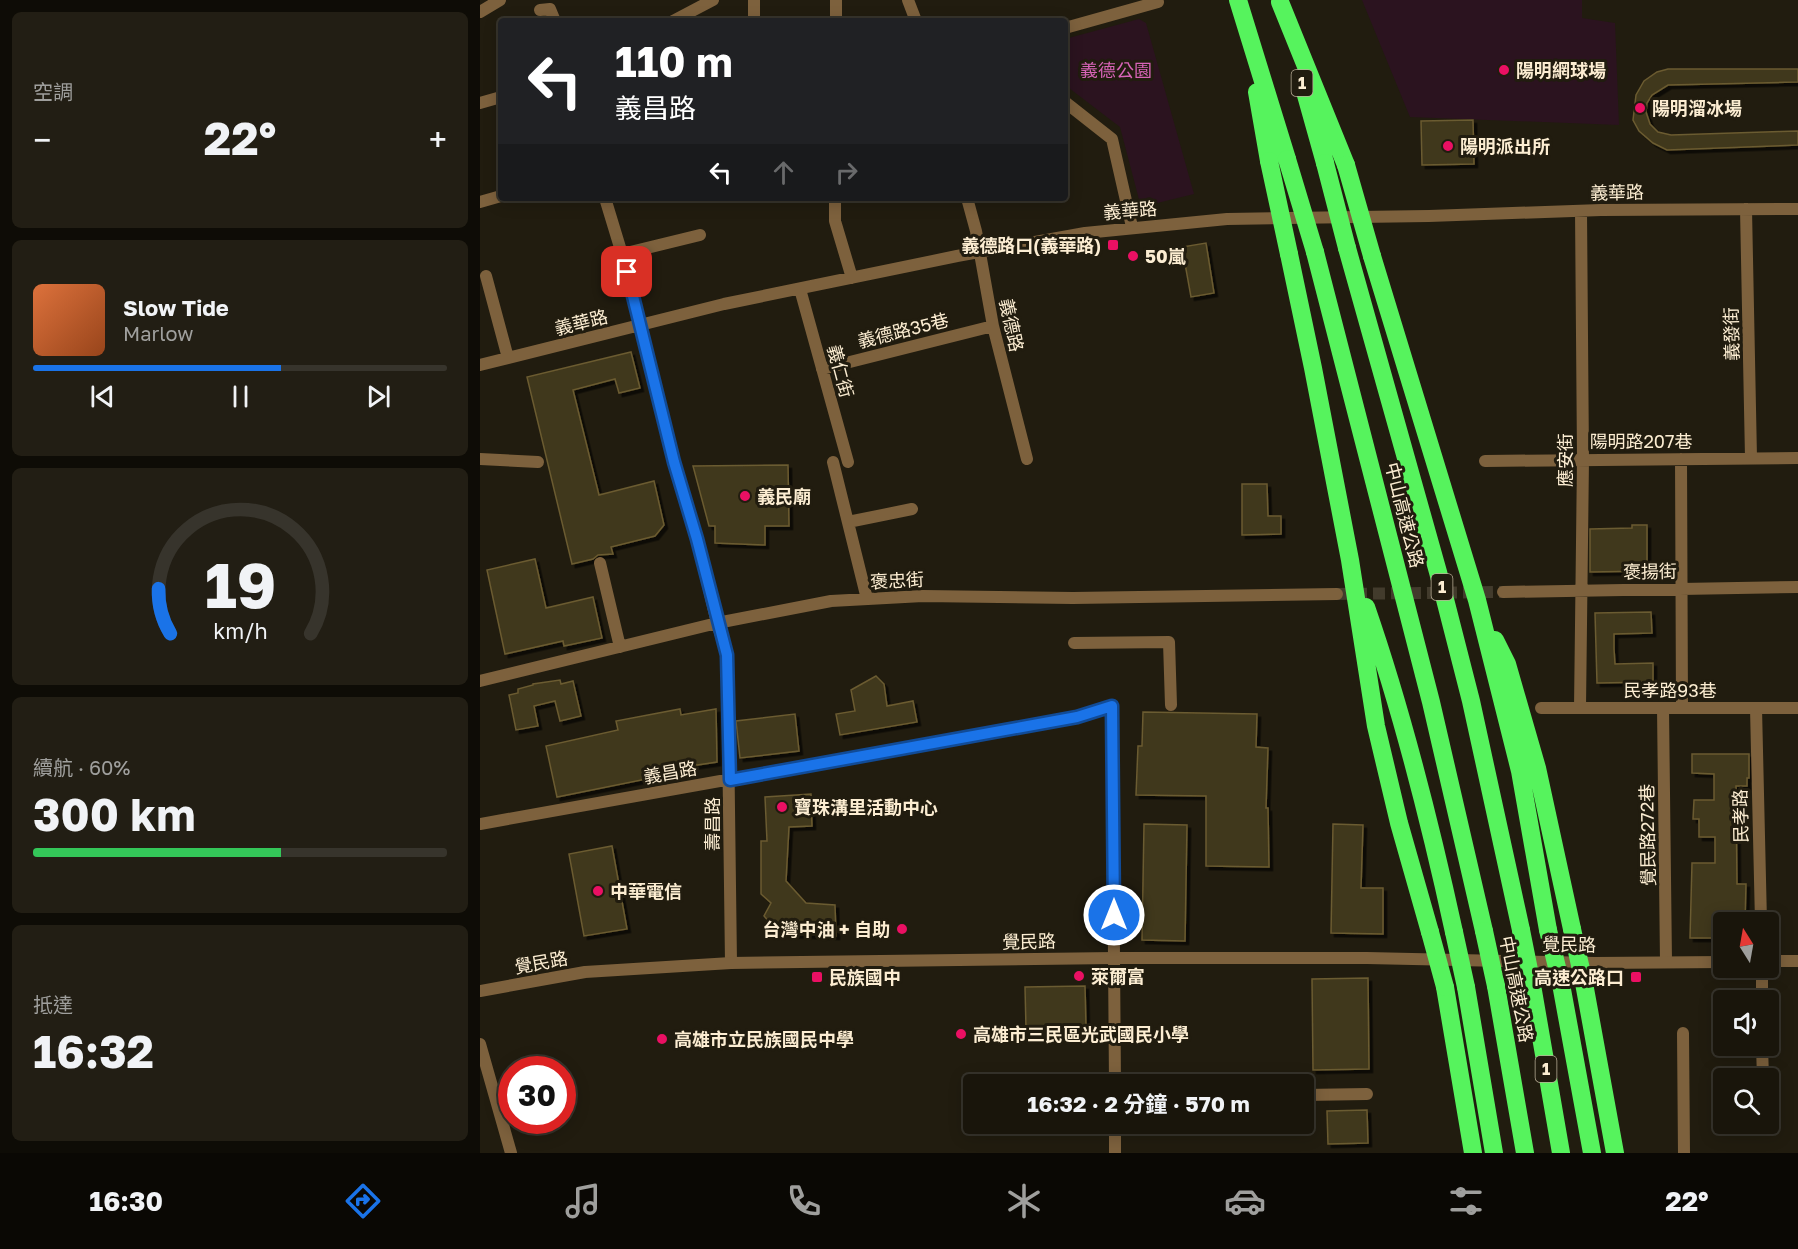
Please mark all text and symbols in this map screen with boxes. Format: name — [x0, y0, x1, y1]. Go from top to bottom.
text: 110 m — [615, 36, 733, 86]
icon: left — [516, 42, 594, 120]
park label: 義德公園 — [1080, 59, 1152, 81]
place label: 陽明網球場 — [1516, 59, 1606, 81]
marker: 陽明網球場 — [1497, 63, 1511, 77]
road number: 1 — [1292, 70, 1312, 96]
text: 空調 — [33, 79, 73, 103]
text: 義昌路 — [615, 92, 696, 124]
place label: 陽明溜冰場 — [1652, 97, 1742, 119]
marker: 陽明溜冰場 — [1633, 101, 1647, 115]
text: 22° — [204, 111, 276, 165]
text: − — [33, 120, 51, 159]
text: + — [429, 120, 447, 159]
place label: 陽明派出所 — [1460, 135, 1550, 157]
marker: 陽明派出所 — [1441, 139, 1455, 153]
icon: left — [704, 156, 737, 189]
icon: ahead — [767, 156, 800, 189]
icon: right — [830, 156, 863, 189]
street label: 義華路 — [1590, 181, 1644, 203]
street label: 義華路 — [1102, 197, 1158, 223]
place label: 義德路口(義華路) — [961, 234, 1101, 256]
marker: 義德路口(義華路) — [1106, 238, 1120, 252]
place label: 50嵐 — [1145, 245, 1186, 267]
pin — [601, 246, 652, 297]
marker: 50嵐 — [1126, 249, 1140, 263]
icon: arrive — [610, 255, 643, 288]
text: Slow Tide — [123, 294, 229, 321]
street label: 義德路 — [996, 296, 1028, 354]
street label: 義華路 — [552, 305, 610, 339]
street label: 義發街 — [1720, 307, 1742, 361]
street label: 義德路35巷 — [855, 308, 951, 352]
text: Marlow — [123, 321, 194, 345]
street label: 義仁街 — [823, 342, 859, 400]
icon: previous — [86, 380, 119, 413]
icon: pause — [224, 380, 257, 413]
icon: next — [362, 380, 395, 413]
street label: 陽明路207巷 — [1589, 430, 1693, 452]
street label: 應安街 — [1554, 433, 1576, 487]
street label: 中山高速公路 — [1381, 460, 1429, 570]
place label: 義民廟 — [757, 485, 811, 507]
marker: 義民廟 — [738, 489, 752, 503]
text: 19 — [204, 547, 276, 622]
street label: 褒揚街 — [1623, 560, 1677, 582]
street label: 褒忠街 — [869, 568, 925, 592]
road number: 1 — [1432, 574, 1452, 600]
text: km/h — [213, 618, 267, 644]
street label: 民孝路93巷 — [1623, 679, 1717, 701]
text: 續航 · 60% — [33, 755, 130, 779]
street label: 義昌路 — [642, 756, 698, 788]
street label: 覺民路272巷 — [1635, 784, 1659, 886]
text: 300 km — [33, 787, 196, 841]
street label: 民孝路 — [1729, 789, 1751, 843]
place label: 寶珠溝里活動中心 — [794, 796, 938, 818]
street label: 壽昌路 — [701, 797, 723, 851]
marker: 寶珠溝里活動中心 — [775, 800, 789, 814]
place label: 中華電信 — [610, 880, 682, 902]
position arrow — [1082, 883, 1146, 947]
marker: 中華電信 — [591, 884, 605, 898]
north arrow — [1713, 912, 1779, 978]
map controls — [1713, 912, 1779, 1134]
place label: 台灣中油 + 自助 — [763, 918, 890, 940]
marker: 台灣中油 + 自助 — [895, 922, 909, 936]
street label: 覺民路 — [1002, 930, 1056, 952]
street label: 覺民路 — [1542, 933, 1596, 955]
street label: 中山高速公路 — [1496, 934, 1538, 1044]
street label: 覺民路 — [513, 946, 569, 978]
place label: 萊爾富 — [1091, 965, 1145, 987]
place label: 民族國中 — [829, 966, 901, 988]
place label: 高速公路口 — [1534, 966, 1624, 988]
marker: 萊爾富 — [1072, 969, 1086, 983]
marker: 民族國中 — [810, 970, 824, 984]
marker: 高速公路口 — [1629, 970, 1643, 984]
button: sound — [1713, 990, 1779, 1056]
text: 抵達 — [33, 992, 73, 1016]
place label: 高雄市三民區光武國民小學 — [973, 1023, 1189, 1045]
text: 16:32 — [33, 1024, 154, 1078]
marker: 高雄市三民區光武國民小學 — [954, 1027, 968, 1041]
place label: 高雄市立民族國民中學 — [674, 1028, 854, 1050]
marker: 高雄市立民族國民中學 — [655, 1032, 669, 1046]
speed limit sign: 30 — [498, 1056, 576, 1134]
road number: 1 — [1536, 1056, 1556, 1082]
button: search — [1713, 1068, 1779, 1134]
text: 16:32 · 2 分鐘 · 570 m — [1027, 1090, 1250, 1117]
icon: directions — [342, 1180, 384, 1222]
icon: music — [562, 1180, 604, 1222]
icon: phone — [783, 1180, 825, 1222]
icon: climate — [1003, 1180, 1045, 1222]
icon: car — [1224, 1180, 1266, 1222]
icon: filters — [1445, 1180, 1487, 1222]
text: 16:30 — [89, 1185, 163, 1217]
text: 22° — [1665, 1185, 1709, 1217]

